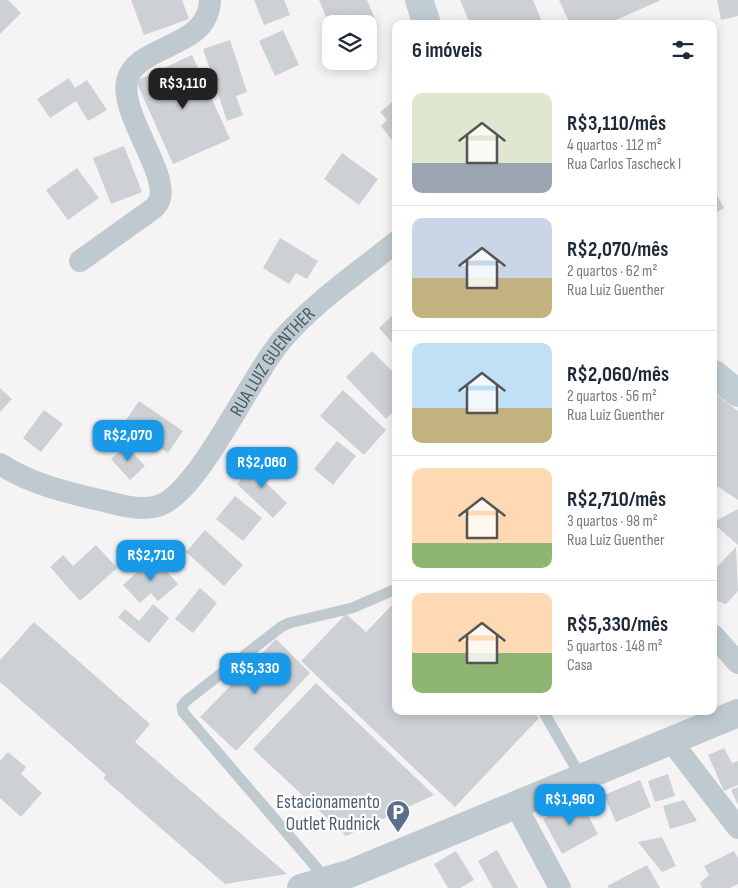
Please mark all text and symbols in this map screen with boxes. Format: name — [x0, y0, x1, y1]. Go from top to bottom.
map controls — [322, 15, 377, 70]
button: layers — [322, 15, 377, 70]
icon: filters — [669, 36, 697, 64]
text: 6 imóveis — [412, 38, 482, 63]
pin: R$3,110 — [137, 68, 229, 110]
text: R$3,110 — [159, 74, 207, 93]
text: R$3,110/mês — [567, 111, 666, 136]
icon: home — [452, 113, 512, 173]
text: 4 quartos · 112 m² — [567, 136, 662, 155]
text: Rua Carlos Tascheck I — [567, 155, 681, 174]
text: R$2,070/mês — [567, 237, 668, 262]
icon: home — [452, 238, 512, 298]
text: 2 quartos · 62 m² — [567, 262, 657, 281]
text: Rua Luiz Guenther — [567, 281, 665, 300]
street label: RUA LUIZ GUENTHER — [226, 302, 320, 421]
text: R$2,060/mês — [567, 362, 669, 387]
icon: home — [452, 363, 512, 423]
text: 2 quartos · 56 m² — [567, 387, 657, 406]
text: Rua Luiz Guenther — [567, 406, 665, 425]
pin: R$2,070 — [82, 420, 174, 462]
text: R$2,070 — [104, 426, 152, 445]
pin: R$2,060 — [216, 446, 308, 489]
text: R$2,060 — [237, 453, 287, 472]
text: R$2,710/mês — [567, 487, 666, 512]
icon: home — [452, 488, 512, 548]
text: 3 quartos · 98 m² — [567, 512, 658, 531]
text: Rua Luiz Guenther — [567, 531, 665, 550]
pin: R$2,710 — [105, 540, 197, 582]
text: R$2,710 — [127, 546, 175, 565]
text: R$5,330/mês — [567, 612, 668, 637]
icon: home — [452, 613, 512, 673]
text: 5 quartos · 148 m² — [567, 637, 663, 656]
pin: R$5,330 — [209, 652, 301, 695]
text: Casa — [567, 656, 593, 675]
text: R$5,330 — [231, 659, 279, 678]
pin: R$1,960 — [524, 784, 616, 826]
text: R$1,960 — [545, 790, 595, 809]
place label: Estacionamento Outlet Rudnick — [276, 791, 381, 836]
parking icon: Estacionamento Outlet Rudnick — [385, 799, 411, 833]

